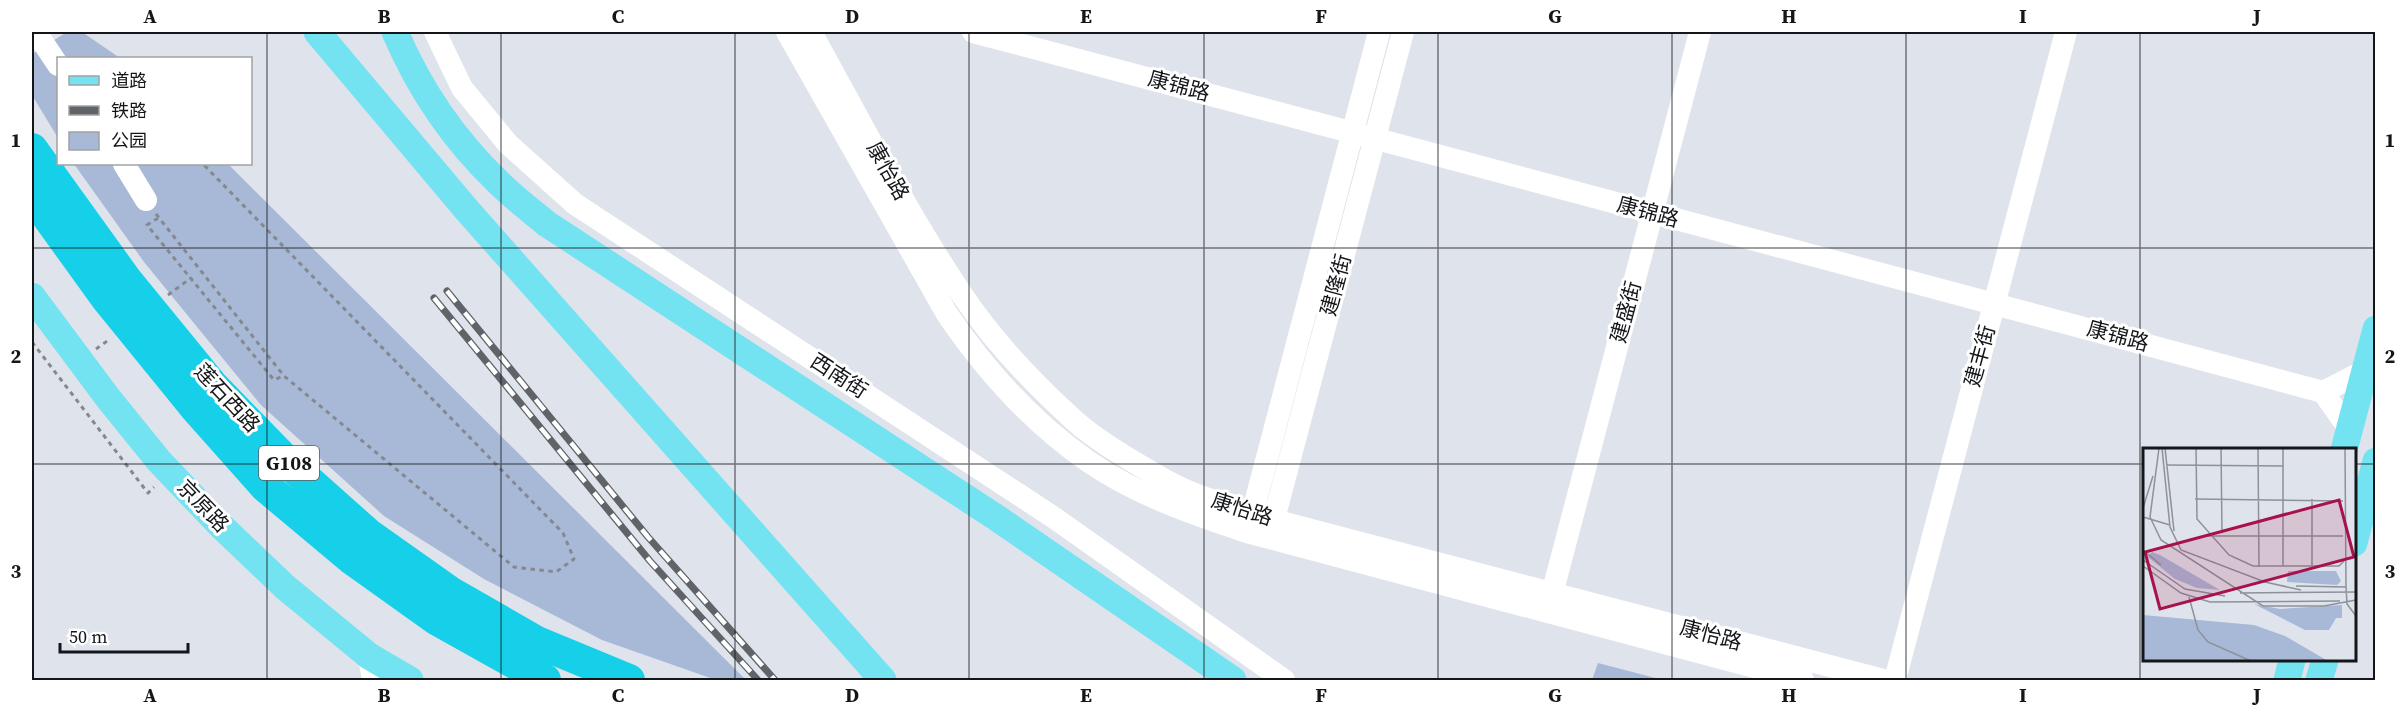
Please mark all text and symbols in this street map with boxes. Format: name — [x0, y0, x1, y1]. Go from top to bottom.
text: A — [143, 2, 157, 30]
text: B — [377, 2, 391, 30]
text: C — [612, 2, 624, 30]
text: D — [845, 2, 859, 30]
text: E — [1080, 2, 1092, 30]
text: F — [1315, 2, 1327, 30]
text: G — [1548, 2, 1562, 30]
text: H — [1781, 2, 1797, 30]
text: I — [2019, 2, 2027, 30]
text: J — [2251, 2, 2261, 30]
legend — [57, 57, 252, 165]
street label: 康锦路 — [1145, 63, 1213, 108]
text: 道路 — [111, 68, 147, 93]
text: 铁路 — [111, 98, 147, 123]
text: 1 — [11, 126, 21, 154]
text: 1 — [2385, 126, 2395, 154]
text: 公园 — [111, 128, 147, 153]
street label: 康怡路 — [860, 136, 916, 205]
street label: 康锦路 — [1614, 189, 1682, 234]
street label: 建隆街 — [1313, 251, 1358, 319]
street label: 建盛街 — [1603, 278, 1648, 346]
street label: 康锦路 — [2084, 313, 2152, 358]
street label: 建丰街 — [1957, 322, 2002, 390]
text: 2 — [11, 342, 22, 370]
text: 2 — [2385, 342, 2396, 370]
street label: 西南街 — [805, 346, 874, 405]
street label: 莲石西路 — [188, 357, 267, 438]
road number: G108 — [259, 446, 319, 480]
inset map — [2143, 448, 2356, 661]
street label: 京原路 — [171, 473, 236, 538]
street label: 康怡路 — [1208, 485, 1277, 532]
text: 3 — [11, 557, 22, 585]
text: 3 — [2385, 557, 2396, 585]
street label: 康怡路 — [1677, 612, 1745, 657]
scale bar — [60, 616, 188, 654]
text: 50 m — [69, 624, 107, 649]
text: A — [143, 681, 157, 709]
text: B — [377, 681, 391, 709]
text: C — [612, 681, 624, 709]
text: D — [845, 681, 859, 709]
text: E — [1080, 681, 1092, 709]
text: F — [1315, 681, 1327, 709]
text: G — [1548, 681, 1562, 709]
text: H — [1781, 681, 1797, 709]
text: I — [2019, 681, 2027, 709]
text: J — [2251, 681, 2261, 709]

